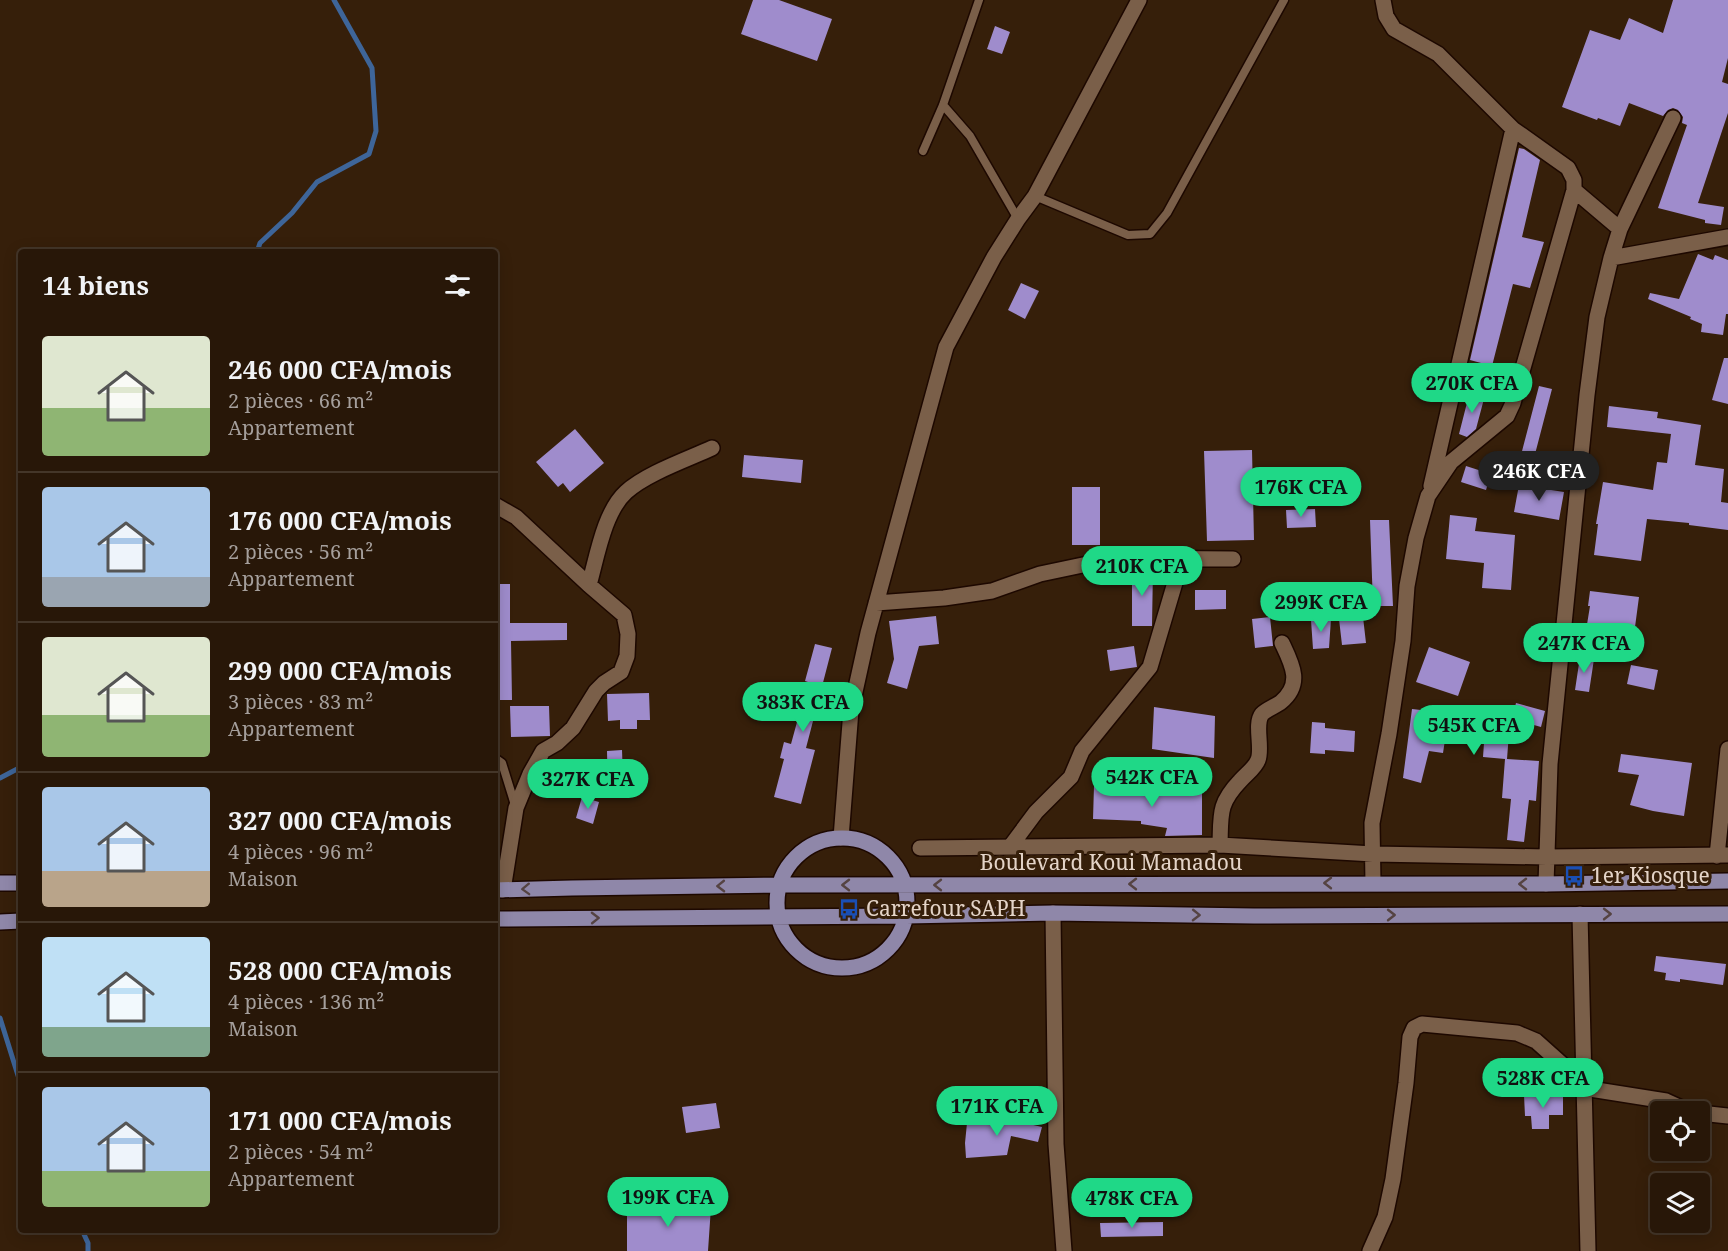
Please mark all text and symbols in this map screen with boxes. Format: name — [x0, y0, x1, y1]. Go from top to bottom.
text: 14 biens — [42, 267, 149, 303]
icon: filters — [441, 269, 474, 302]
text: 246 000 CFA/mois — [228, 351, 452, 387]
icon: home — [90, 360, 162, 432]
pin: 270K CFA — [1410, 363, 1534, 414]
text: 270K CFA — [1425, 369, 1519, 396]
text: 2 pièces · 66 m² — [228, 387, 373, 414]
text: Appartement — [228, 414, 355, 441]
pin: 246K CFA — [1477, 451, 1601, 502]
text: 246K CFA — [1492, 457, 1586, 484]
pin: 176K CFA — [1239, 467, 1363, 518]
text: 176K CFA — [1254, 473, 1348, 500]
text: 176 000 CFA/mois — [228, 502, 452, 538]
icon: home — [90, 511, 162, 583]
text: 2 pièces · 56 m² — [228, 538, 373, 565]
pin: 210K CFA — [1080, 546, 1204, 597]
text: 210K CFA — [1095, 552, 1189, 579]
text: Appartement — [228, 565, 355, 592]
pin: 299K CFA — [1259, 582, 1383, 633]
text: 299K CFA — [1274, 588, 1368, 615]
pin: 247K CFA — [1522, 623, 1646, 674]
text: 247K CFA — [1537, 629, 1631, 656]
text: 299 000 CFA/mois — [228, 652, 452, 688]
icon: home — [90, 661, 162, 733]
pin: 383K CFA — [741, 682, 865, 733]
text: 3 pièces · 83 m² — [228, 688, 373, 715]
text: 383K CFA — [756, 688, 850, 715]
pin: 545K CFA — [1412, 705, 1536, 756]
text: 545K CFA — [1427, 711, 1521, 738]
text: Appartement — [228, 715, 355, 742]
pin: 542K CFA — [1090, 757, 1214, 808]
pin: 327K CFA — [526, 759, 650, 810]
text: 542K CFA — [1105, 763, 1199, 790]
text: 327K CFA — [541, 765, 635, 792]
text: 327 000 CFA/mois — [228, 802, 452, 838]
icon: home — [90, 811, 162, 883]
text: 4 pièces · 96 m² — [228, 838, 373, 865]
street label: Boulevard Koui Mamadou — [980, 848, 1242, 876]
place label: 1er Kiosque — [1591, 861, 1710, 889]
bus stop icon: 1er Kiosque — [1562, 864, 1586, 888]
text: Maison — [228, 865, 298, 892]
one-way arrow — [1323, 877, 1332, 889]
one-way arrow — [933, 878, 942, 891]
one-way arrow — [1128, 878, 1137, 890]
one-way arrow — [1518, 878, 1527, 890]
one-way arrow — [842, 879, 851, 891]
one-way arrow — [717, 880, 726, 892]
one-way arrow — [522, 883, 531, 895]
place label: Carrefour SAPH — [866, 894, 1025, 922]
bus stop icon: Carrefour SAPH — [837, 897, 861, 921]
one-way arrow — [1602, 908, 1611, 920]
one-way arrow — [1191, 909, 1200, 921]
one-way arrow — [1386, 909, 1395, 921]
one-way arrow — [591, 912, 600, 924]
text: 528 000 CFA/mois — [228, 952, 452, 988]
icon: home — [90, 961, 162, 1033]
text: 4 pièces · 136 m² — [228, 988, 384, 1015]
text: Maison — [228, 1015, 298, 1042]
pin: 528K CFA — [1481, 1058, 1605, 1109]
text: 528K CFA — [1496, 1064, 1590, 1091]
pin: 171K CFA — [935, 1086, 1059, 1137]
text: 171K CFA — [950, 1092, 1044, 1119]
map controls — [1650, 1101, 1710, 1233]
button: locate — [1650, 1101, 1710, 1161]
text: 171 000 CFA/mois — [228, 1102, 452, 1138]
icon: home — [90, 1111, 162, 1183]
text: 2 pièces · 54 m² — [228, 1138, 373, 1165]
text: Appartement — [228, 1165, 355, 1192]
button: layers — [1650, 1173, 1710, 1233]
pin: 199K CFA — [606, 1177, 730, 1228]
pin: 478K CFA — [1070, 1178, 1194, 1229]
text: 199K CFA — [621, 1183, 715, 1210]
text: 478K CFA — [1085, 1184, 1179, 1211]

